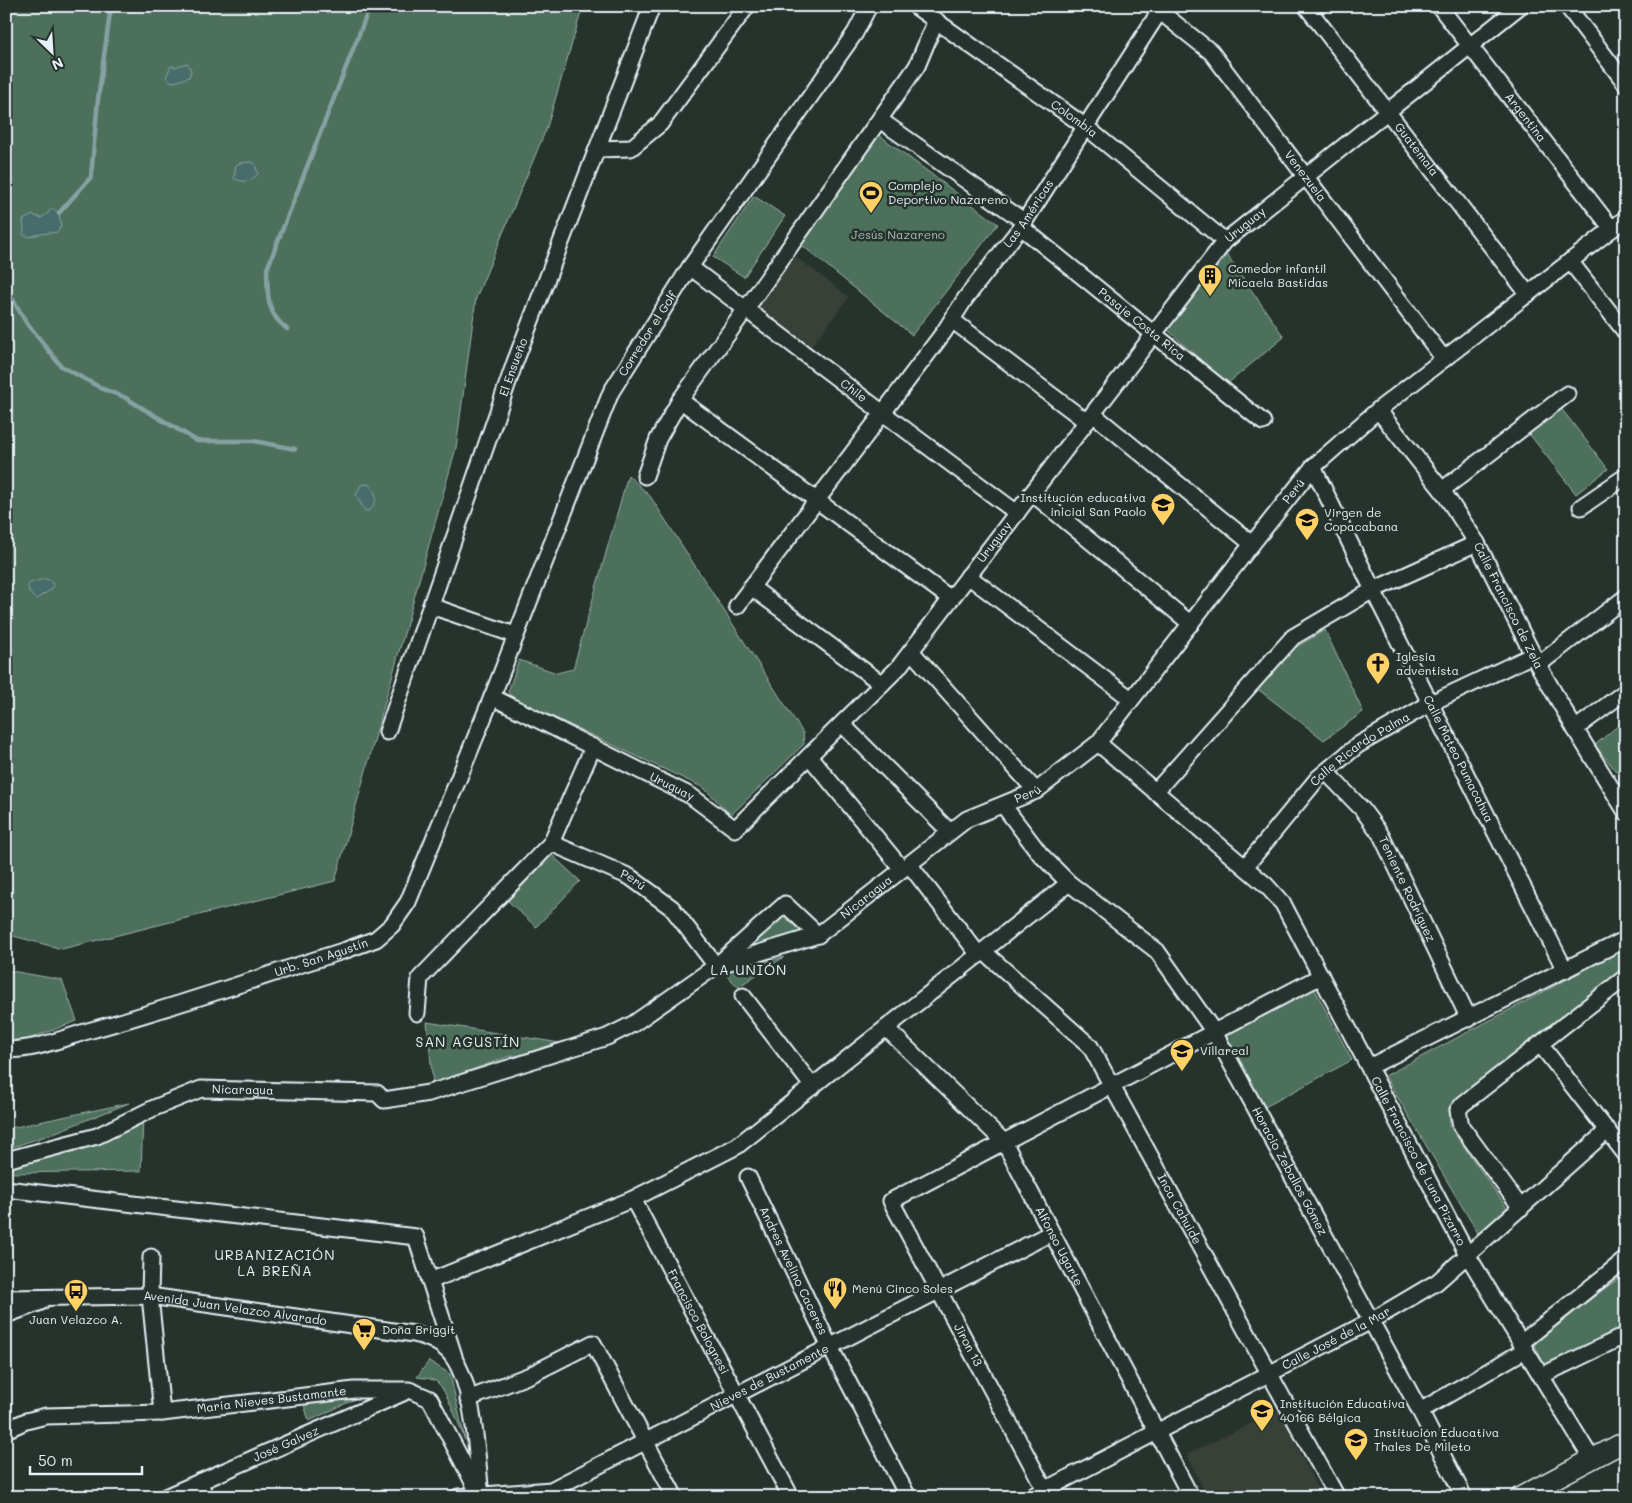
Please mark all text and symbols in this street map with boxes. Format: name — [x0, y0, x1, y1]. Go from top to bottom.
north arrow — [28, 28, 78, 78]
text: N — [49, 53, 67, 75]
street label: Argentina — [1502, 89, 1550, 145]
street label: Colombia — [1048, 96, 1101, 140]
street label: Guatemala — [1392, 119, 1443, 179]
street label: Venezuela — [1281, 147, 1331, 205]
street label: Las Américas — [999, 176, 1057, 250]
place label: Complejo Deportivo Nazareno — [888, 177, 1008, 207]
sports icon: Complejo Deportivo Nazareno — [858, 180, 884, 214]
street label: Uruguay — [1221, 203, 1268, 245]
park label: Jesús Nazareno — [851, 226, 945, 242]
place label: Comedor infantil Micaela Bastidas — [1228, 260, 1328, 290]
building icon: Comedor infantil Micaela Bastidas — [1197, 263, 1223, 297]
street label: Pasaje Costa Rica — [1095, 283, 1189, 363]
street label: Corredor el Golf — [614, 287, 680, 379]
street label: El Ensueño — [495, 335, 530, 398]
street label: Chile — [838, 375, 871, 405]
street label: Perú — [1278, 475, 1308, 507]
place label: Institución educativa inicial San Paolo — [1020, 489, 1146, 519]
school or university icon: Institución educativa inicial San Paolo — [1150, 492, 1176, 526]
place label: Virgen de Copacabana — [1324, 504, 1398, 534]
school or university icon: Virgen de Copacabana — [1294, 507, 1320, 541]
street label: Uruguay — [973, 518, 1015, 565]
street label: Calle Francisco de Zela — [1471, 539, 1548, 671]
place label: Iglesia adventista — [1396, 648, 1459, 678]
church icon: Iglesia adventista — [1365, 651, 1391, 685]
street label: Calle Mateo Pumacahua — [1420, 692, 1498, 825]
street label: Calle Ricardo Palma — [1306, 708, 1412, 789]
street label: Uruguay — [647, 768, 697, 803]
street label: Perú — [1012, 781, 1044, 806]
street label: Teniente Rodríguez — [1376, 834, 1440, 944]
street label: Perú — [618, 865, 650, 893]
street label: Nicaragua — [837, 871, 895, 922]
street label: Urb. San Agustín — [272, 934, 370, 979]
district label: LA UNIÓN — [711, 960, 787, 979]
district label: SAN AGUSTÍN — [416, 1032, 520, 1051]
school or university icon: Villareal — [1169, 1038, 1195, 1072]
place label: Villareal — [1200, 1042, 1249, 1058]
street label: Calle Francisco de Luna Pizarro — [1368, 1073, 1470, 1248]
street label: Nicaragua — [212, 1080, 274, 1098]
street label: Horacio Zeballos Gómez — [1249, 1103, 1332, 1238]
street label: Inca Cahuide — [1154, 1170, 1206, 1247]
street label: Andres Avelino Caceres — [756, 1203, 832, 1337]
street label: Alfonso Ugarte — [1032, 1203, 1087, 1288]
district label: URBANIZACIÓN LA BREÑA — [215, 1245, 335, 1280]
street label: Francisco Bolognesi — [665, 1266, 733, 1377]
restaurant icon: Menú Cinco Soles — [822, 1276, 848, 1310]
bus stop icon: Juan Velazco A. — [63, 1278, 89, 1312]
place label: Menú Cinco Soles — [852, 1280, 953, 1296]
street label: Avenida Juan Velazco Alvarado — [143, 1287, 328, 1328]
street label: Calle José de la Mar — [1279, 1302, 1393, 1373]
place label: Juan Velazco A. — [29, 1311, 123, 1327]
supermarket icon: Doña Briggit — [351, 1317, 377, 1351]
street label: Jiron 13 — [951, 1320, 987, 1369]
place label: Doña Briggit — [382, 1321, 455, 1337]
street label: Nieves de Bustamente — [707, 1340, 831, 1414]
street label: María Nieves Bustamante — [196, 1382, 347, 1416]
place label: Institución Educativa 40166 Bélgica — [1280, 1395, 1405, 1425]
school or university icon: Institución Educativa 40166 Bélgica — [1249, 1398, 1275, 1432]
street label: José Galvez — [250, 1422, 321, 1465]
place label: Institución Educativa Thales De Mileto — [1374, 1424, 1499, 1454]
school or university icon: Institución Educativa Thales De Mileto — [1343, 1427, 1369, 1461]
scale bar — [30, 1443, 142, 1475]
text: 50 m — [38, 1450, 73, 1470]

